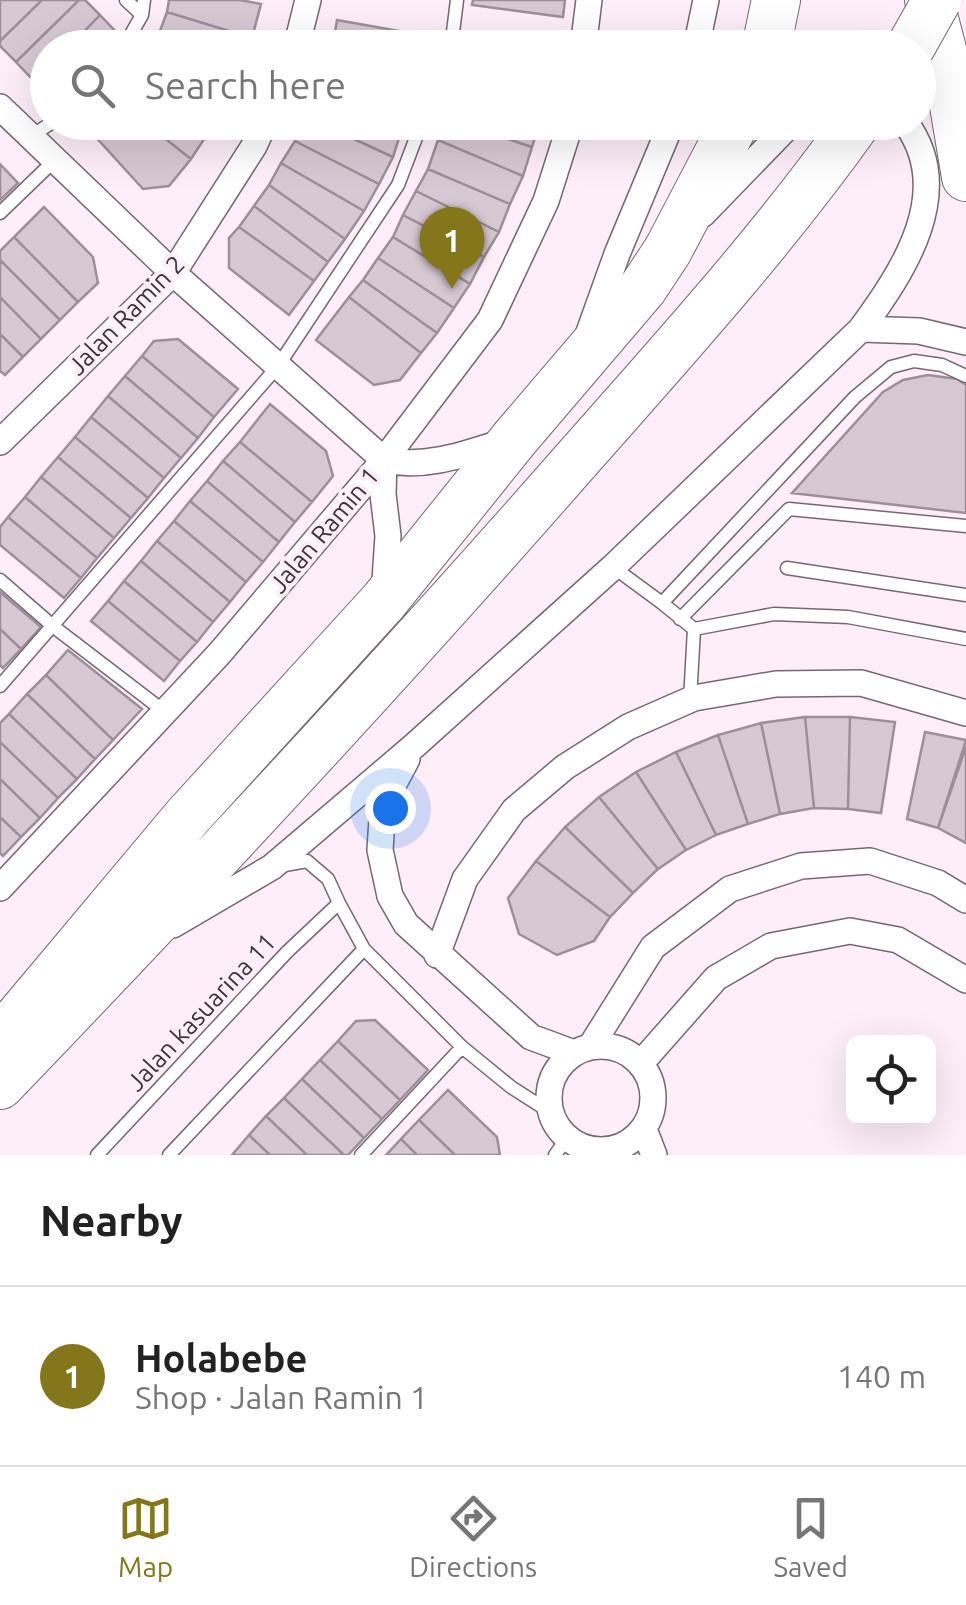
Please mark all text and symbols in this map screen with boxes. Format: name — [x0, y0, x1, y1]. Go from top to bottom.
search box — [30, 30, 936, 140]
icon: search — [65, 58, 120, 113]
text: Search here — [145, 64, 346, 106]
pin: 1 — [420, 206, 484, 289]
street label: Jalan Ramin 2 — [62, 250, 190, 380]
street label: Jalan Ramin 1 — [264, 462, 384, 598]
your location — [365, 783, 416, 834]
street label: Jalan kasuarina 11 — [121, 928, 281, 1096]
map controls — [846, 1035, 936, 1125]
button: locate — [846, 1035, 936, 1125]
text: Nearby — [40, 1197, 183, 1244]
text: Holabebe — [135, 1337, 307, 1379]
text: 1 — [63, 1358, 82, 1394]
text: 140 m — [837, 1358, 926, 1394]
text: Shop · Jalan Ramin 1 — [135, 1379, 428, 1415]
tab: Map — [118, 1491, 173, 1582]
tab: Directions — [409, 1491, 537, 1582]
tab: Saved — [773, 1491, 848, 1582]

